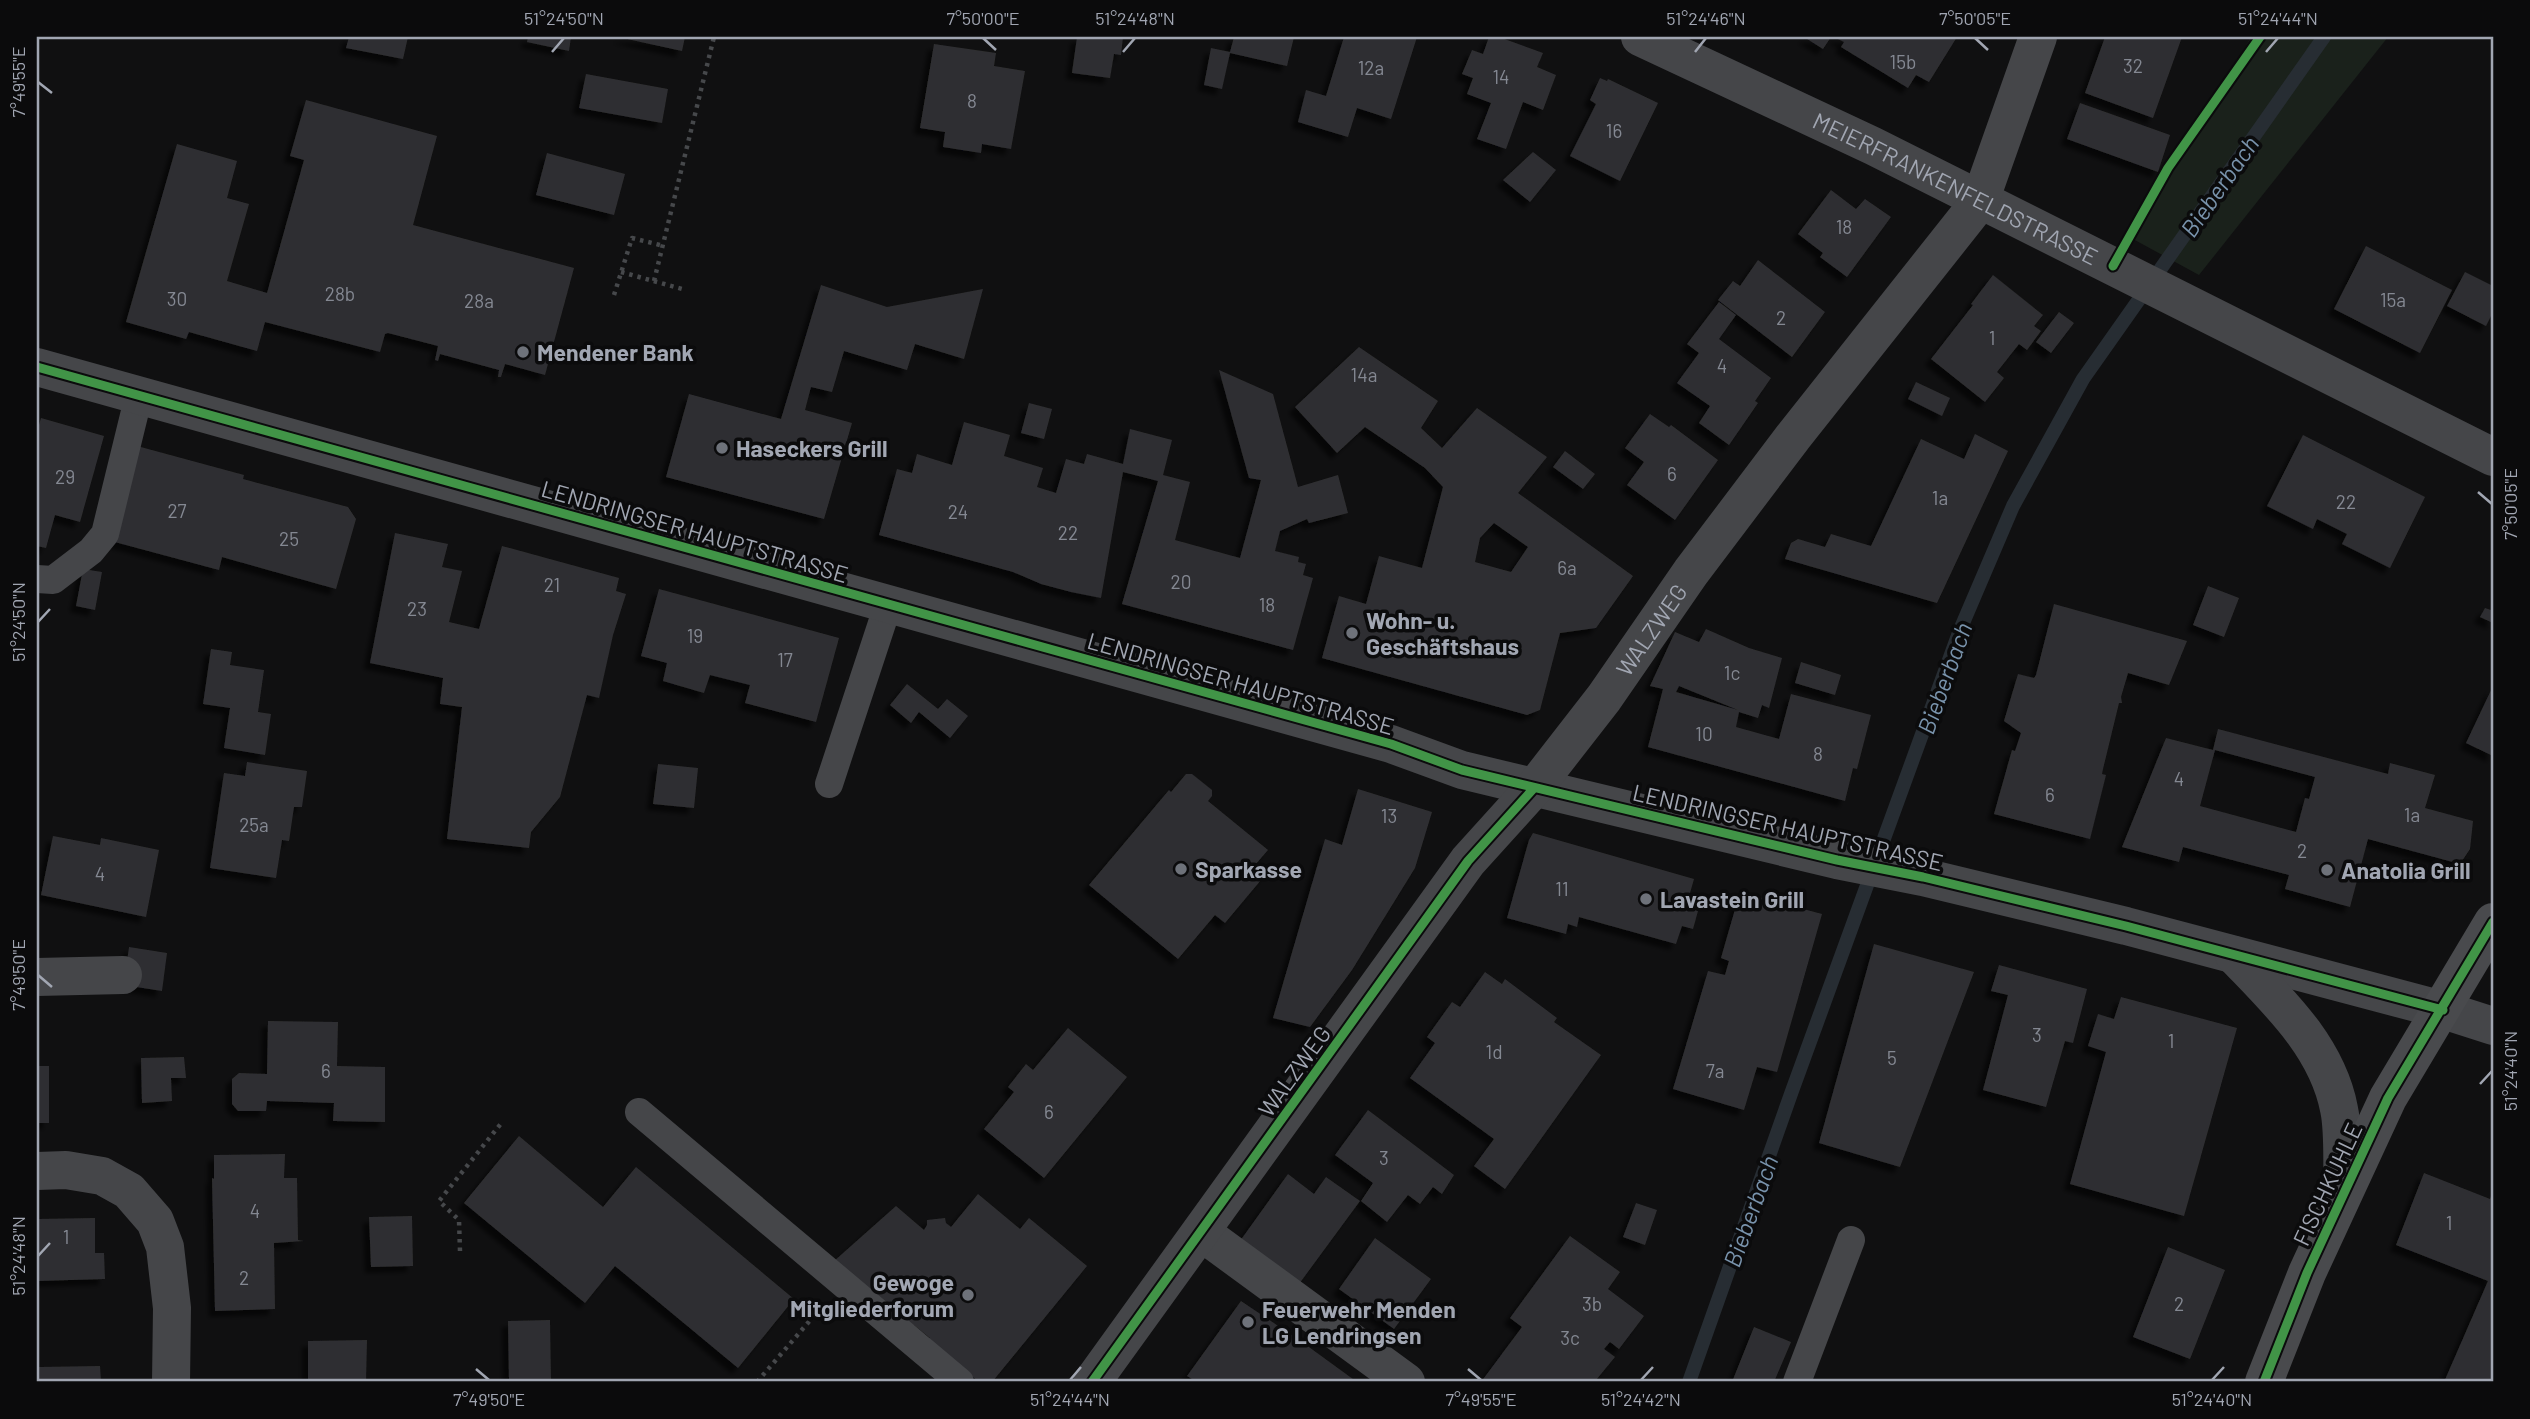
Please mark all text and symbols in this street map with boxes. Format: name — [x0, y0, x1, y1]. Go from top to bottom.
text: 51°24'50"N — [524, 7, 604, 29]
text: 7°50'00"E — [946, 7, 1020, 29]
text: 51°24'48"N — [1095, 7, 1175, 29]
text: 51°24'46"N — [1666, 7, 1746, 29]
text: 7°50'05"E — [1939, 7, 2011, 29]
text: 51°24'44"N — [2238, 7, 2318, 29]
text: 7°49'55"E — [7, 46, 29, 118]
house number: 15b — [1890, 50, 1916, 73]
house number: 32 — [2123, 54, 2143, 77]
house number: 12a — [1358, 56, 1384, 79]
house number: 14 — [1492, 65, 1510, 88]
house number: 8 — [967, 89, 977, 112]
street label: MEIERFRANKENFELDSTRASSE — [1809, 106, 2103, 271]
house number: 16 — [1606, 119, 1622, 142]
water label: Bieberbach — [2174, 130, 2264, 242]
house number: 18 — [1836, 215, 1852, 238]
house number: 28b — [325, 282, 355, 305]
house number: 30 — [167, 287, 187, 310]
house number: 15a — [2380, 288, 2406, 311]
house number: 28a — [464, 289, 494, 312]
house number: 2 — [1776, 306, 1786, 329]
house number: 1 — [1989, 326, 1995, 349]
place label: Mendener Bank — [537, 338, 694, 366]
marker: Mendener Bank — [515, 344, 531, 360]
house number: 4 — [1717, 354, 1727, 377]
house number: 14a — [1351, 363, 1377, 386]
place label: Haseckers Grill — [736, 434, 888, 462]
marker: Haseckers Grill — [714, 440, 730, 456]
house number: 6 — [1667, 462, 1677, 485]
house number: 29 — [55, 465, 75, 488]
text: 7°50'05"E — [2499, 468, 2521, 540]
street label: LENDRINGSER HAUPTSTRASSE — [538, 474, 852, 588]
house number: 1a — [1932, 486, 1948, 509]
house number: 22 — [2336, 490, 2356, 513]
house number: 27 — [167, 499, 187, 522]
house number: 24 — [948, 500, 968, 523]
house number: 22 — [1058, 521, 1078, 544]
house number: 25 — [279, 527, 299, 550]
house number: 6a — [1557, 556, 1577, 579]
house number: 20 — [1171, 570, 1191, 593]
house number: 21 — [544, 573, 560, 596]
street label: WALZWEG — [1610, 578, 1693, 681]
text: 51°24'50"N — [7, 582, 29, 662]
house number: 18 — [1259, 593, 1275, 616]
house number: 23 — [407, 597, 427, 620]
place label: Wohn- u. Geschäftshaus — [1366, 606, 1519, 660]
water label: Bieberbach — [1910, 618, 1978, 738]
house number: 19 — [687, 624, 703, 647]
marker: Wohn- u. Geschäftshaus — [1344, 625, 1360, 641]
street label: LENDRINGSER HAUPTSTRASSE — [1084, 626, 1398, 740]
house number: 17 — [777, 648, 793, 671]
house number: 1c — [1724, 661, 1740, 684]
house number: 10 — [1695, 722, 1713, 745]
house number: 8 — [1813, 742, 1823, 765]
house number: 4 — [2174, 767, 2184, 790]
street label: LENDRINGSER HAUPTSTRASSE — [1630, 778, 1946, 876]
house number: 6 — [2045, 783, 2055, 806]
house number: 1a — [2404, 803, 2420, 826]
house number: 13 — [1381, 804, 1397, 827]
house number: 25a — [239, 813, 269, 836]
house number: 2 — [2297, 839, 2307, 862]
place label: Sparkasse — [1195, 855, 1302, 883]
place label: Anatolia Grill — [2341, 856, 2471, 884]
marker: Sparkasse — [1173, 861, 1189, 877]
house number: 4 — [95, 862, 105, 885]
marker: Anatolia Grill — [2319, 862, 2335, 878]
house number: 11 — [1555, 877, 1569, 900]
place label: Lavastein Grill — [1660, 885, 1804, 913]
marker: Lavastein Grill — [1638, 891, 1654, 907]
text: 7°49'50"E — [7, 939, 29, 1011]
street label: WALZWEG — [1252, 1020, 1336, 1122]
house number: 3 — [2032, 1023, 2042, 1046]
house number: 1 — [2168, 1029, 2174, 1052]
text: 51°24'40"N — [2499, 1031, 2521, 1111]
house number: 1d — [1485, 1040, 1503, 1063]
house number: 5 — [1887, 1046, 1897, 1069]
house number: 6 — [321, 1059, 331, 1082]
house number: 7a — [1706, 1059, 1724, 1082]
house number: 6 — [1044, 1100, 1054, 1123]
street label: FISCHKUHLE — [2286, 1118, 2368, 1250]
house number: 3 — [1379, 1146, 1389, 1169]
water label: Bieberbach — [1716, 1151, 1784, 1271]
house number: 4 — [250, 1199, 260, 1222]
house number: 1 — [2446, 1211, 2452, 1234]
text: 51°24'48"N — [7, 1216, 29, 1296]
house number: 1 — [63, 1225, 69, 1248]
house number: 2 — [239, 1266, 249, 1289]
place label: Gewoge Mitgliederforum — [790, 1268, 954, 1322]
marker: Gewoge Mitgliederforum — [960, 1287, 976, 1303]
house number: 3b — [1582, 1292, 1602, 1315]
house number: 2 — [2174, 1292, 2184, 1315]
place label: Feuerwehr Menden LG Lendringsen — [1262, 1295, 1456, 1349]
marker: Feuerwehr Menden LG Lendringsen — [1240, 1314, 1256, 1330]
house number: 3c — [1560, 1326, 1580, 1349]
text: 7°49'50"E — [453, 1388, 525, 1410]
text: 51°24'44"N — [1030, 1388, 1110, 1410]
text: 7°49'55"E — [1445, 1388, 1517, 1410]
text: 51°24'42"N — [1601, 1388, 1681, 1410]
text: 51°24'40"N — [2172, 1388, 2252, 1410]

